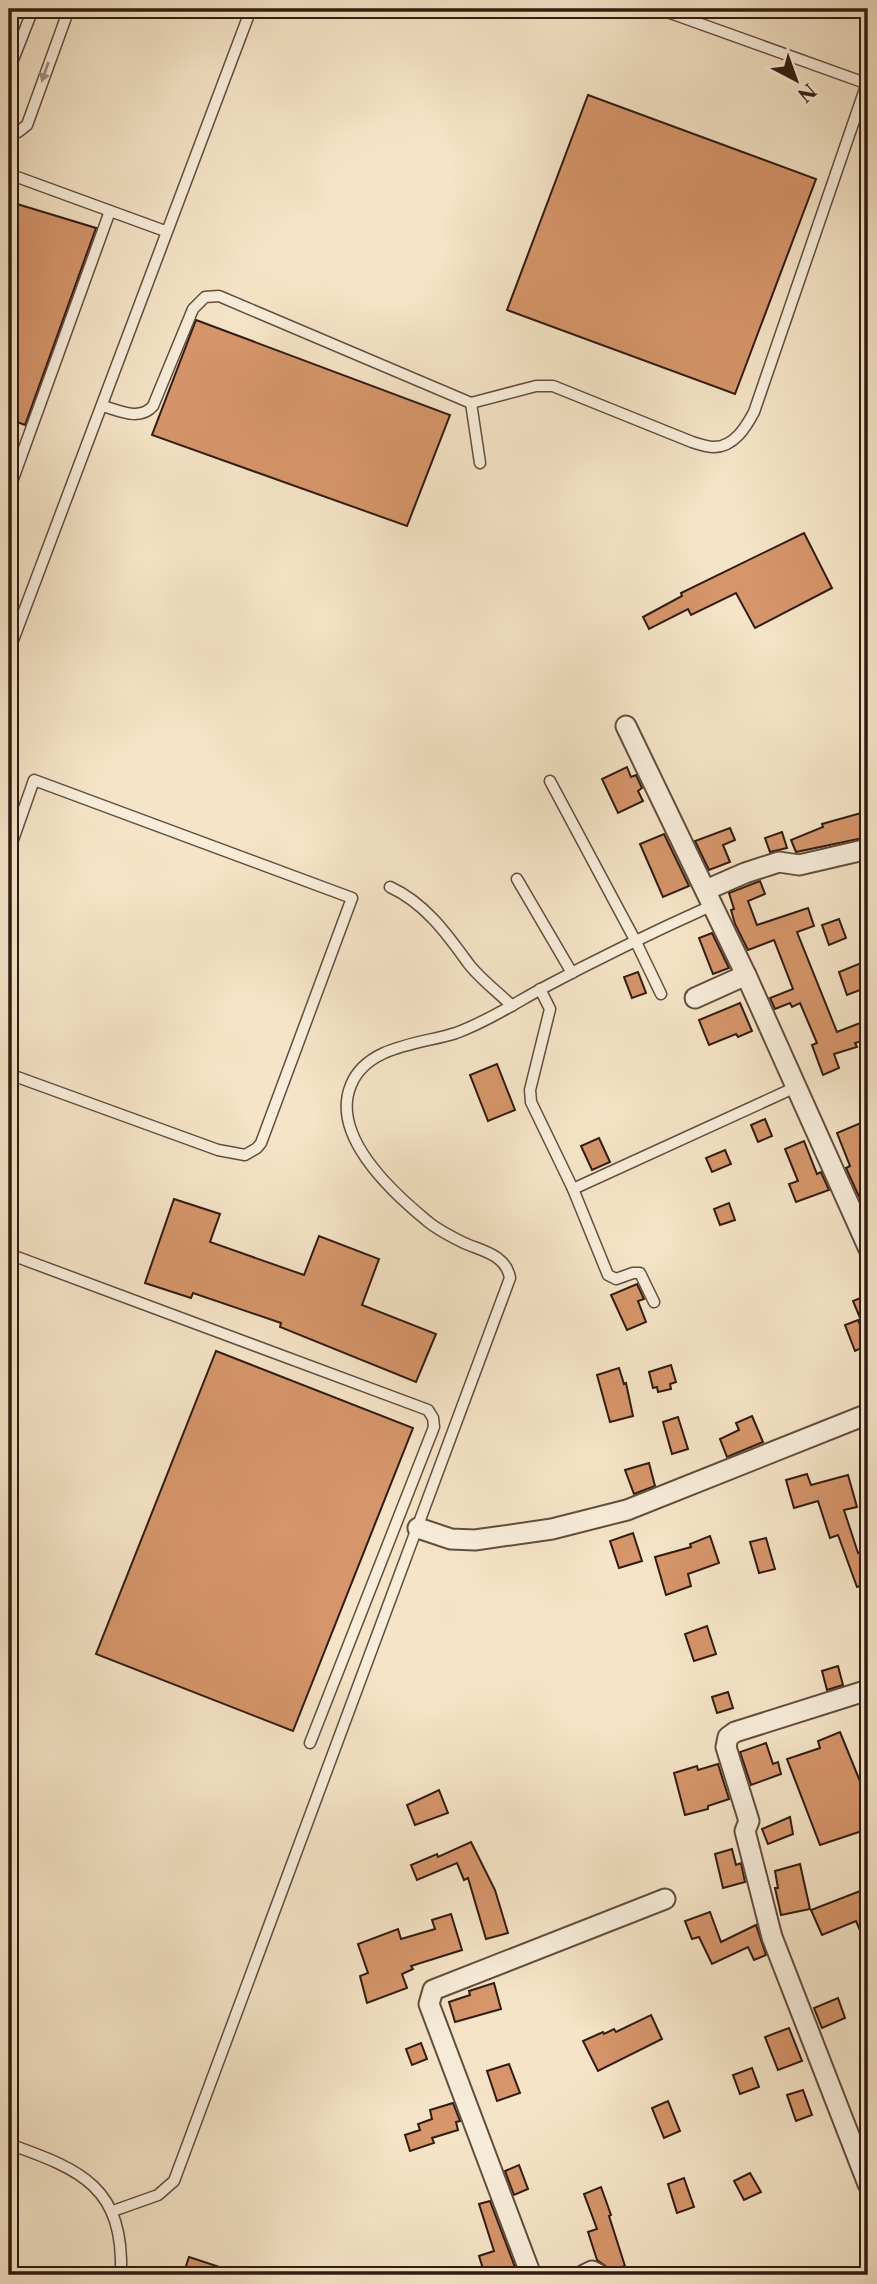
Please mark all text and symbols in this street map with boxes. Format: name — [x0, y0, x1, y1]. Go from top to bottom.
north arrow — [762, 46, 832, 116]
one-way arrow — [39, 62, 50, 83]
text: N — [793, 78, 821, 107]

